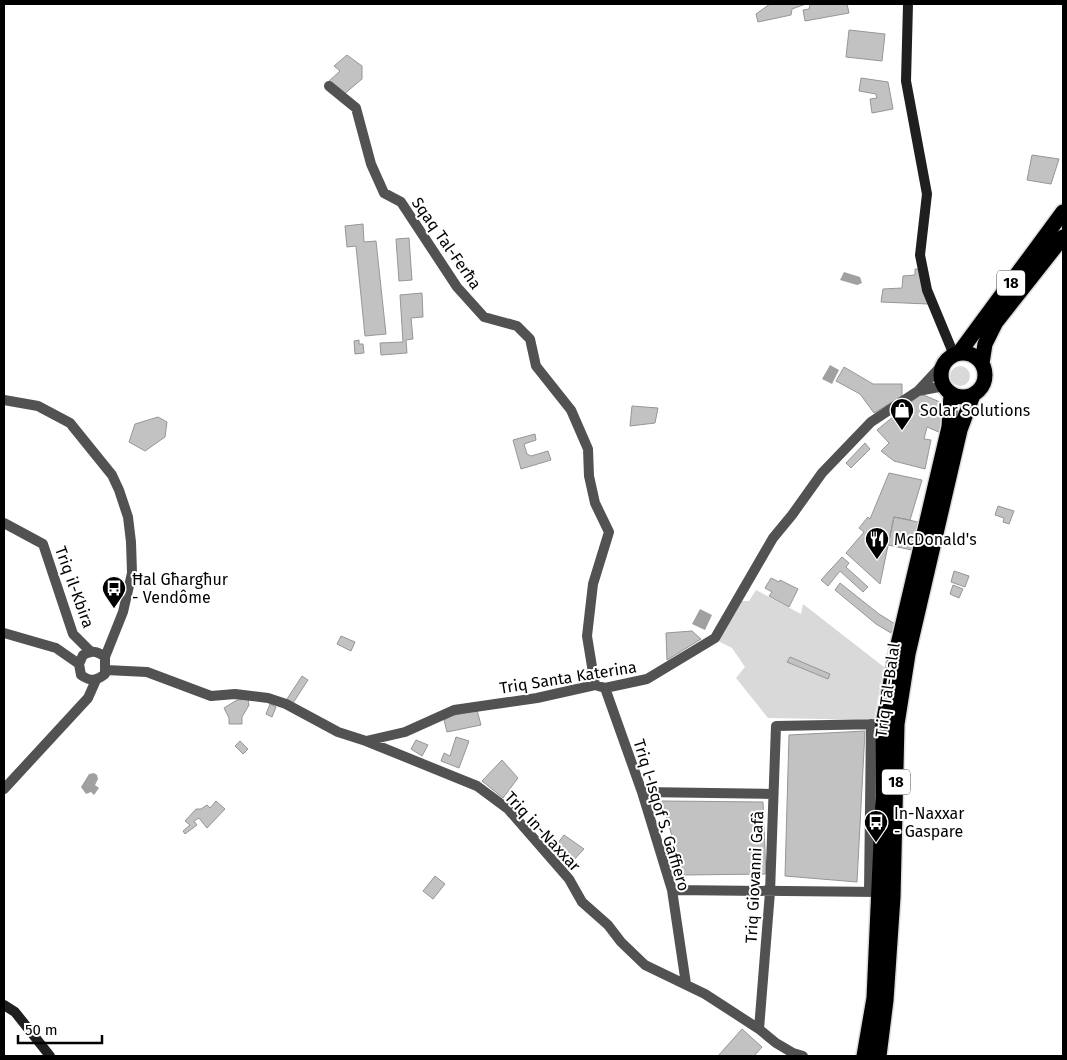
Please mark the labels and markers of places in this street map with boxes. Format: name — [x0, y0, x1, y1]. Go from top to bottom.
shop icon: Solar Solutions — [889, 397, 915, 431]
place label: Solar Solutions — [920, 401, 1030, 420]
restaurant icon: McDonald's — [864, 526, 890, 560]
place label: McDonald's — [894, 530, 977, 549]
place label: Ħal Għargħur - Vendôme — [132, 570, 229, 607]
bus stop icon: Ħal Għargħur - Vendôme — [101, 575, 127, 609]
place label: In-Naxxar - Gaspare — [894, 804, 965, 841]
bus stop icon: In-Naxxar - Gaspare — [863, 809, 889, 843]

